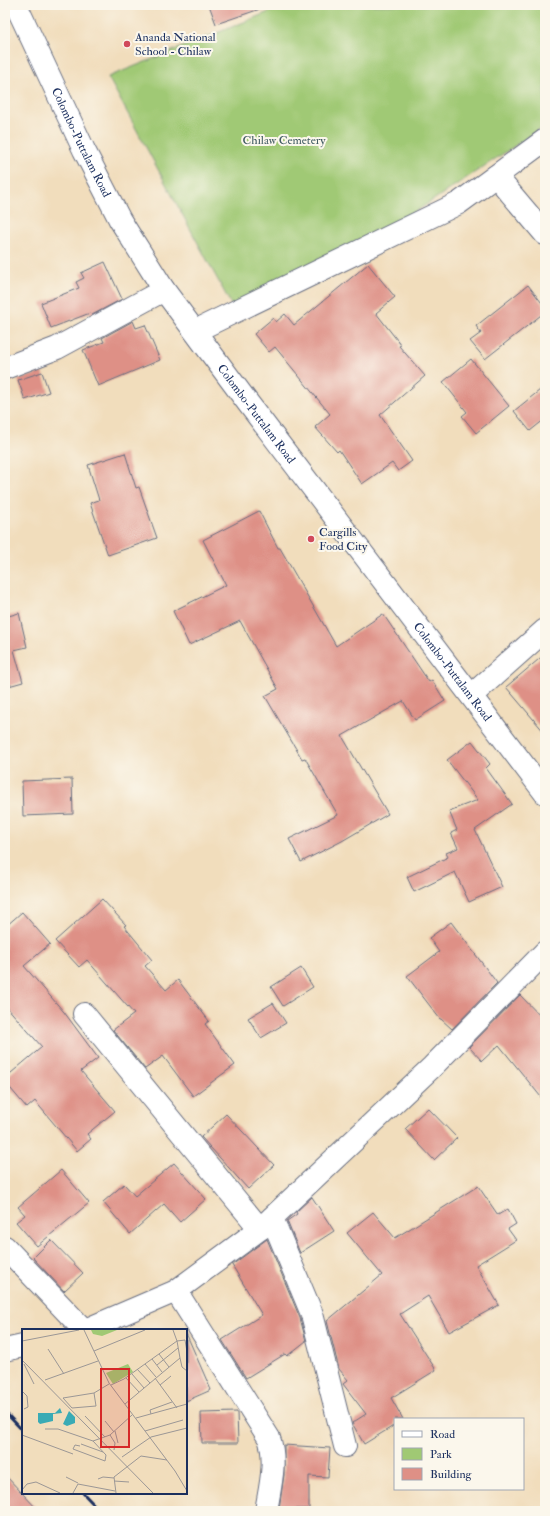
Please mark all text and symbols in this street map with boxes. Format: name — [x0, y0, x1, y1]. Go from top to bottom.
place label: Ananda National School - Chilaw — [134, 30, 216, 59]
marker: Ananda National School - Chilaw — [122, 39, 132, 49]
street label: Colombo-Puttalam Road — [48, 85, 114, 200]
park label: Chilaw Cemetery — [243, 133, 326, 148]
street label: Colombo-Puttalam Road — [214, 362, 298, 467]
place label: Cargills Food City — [319, 525, 368, 554]
marker: Cargills Food City — [306, 534, 316, 544]
street label: Colombo-Puttalam Road — [410, 620, 495, 724]
inset map — [22, 1329, 187, 1494]
legend — [394, 1418, 524, 1490]
text: Road — [430, 1427, 455, 1442]
text: Park — [430, 1447, 452, 1462]
text: Building — [430, 1467, 473, 1482]

